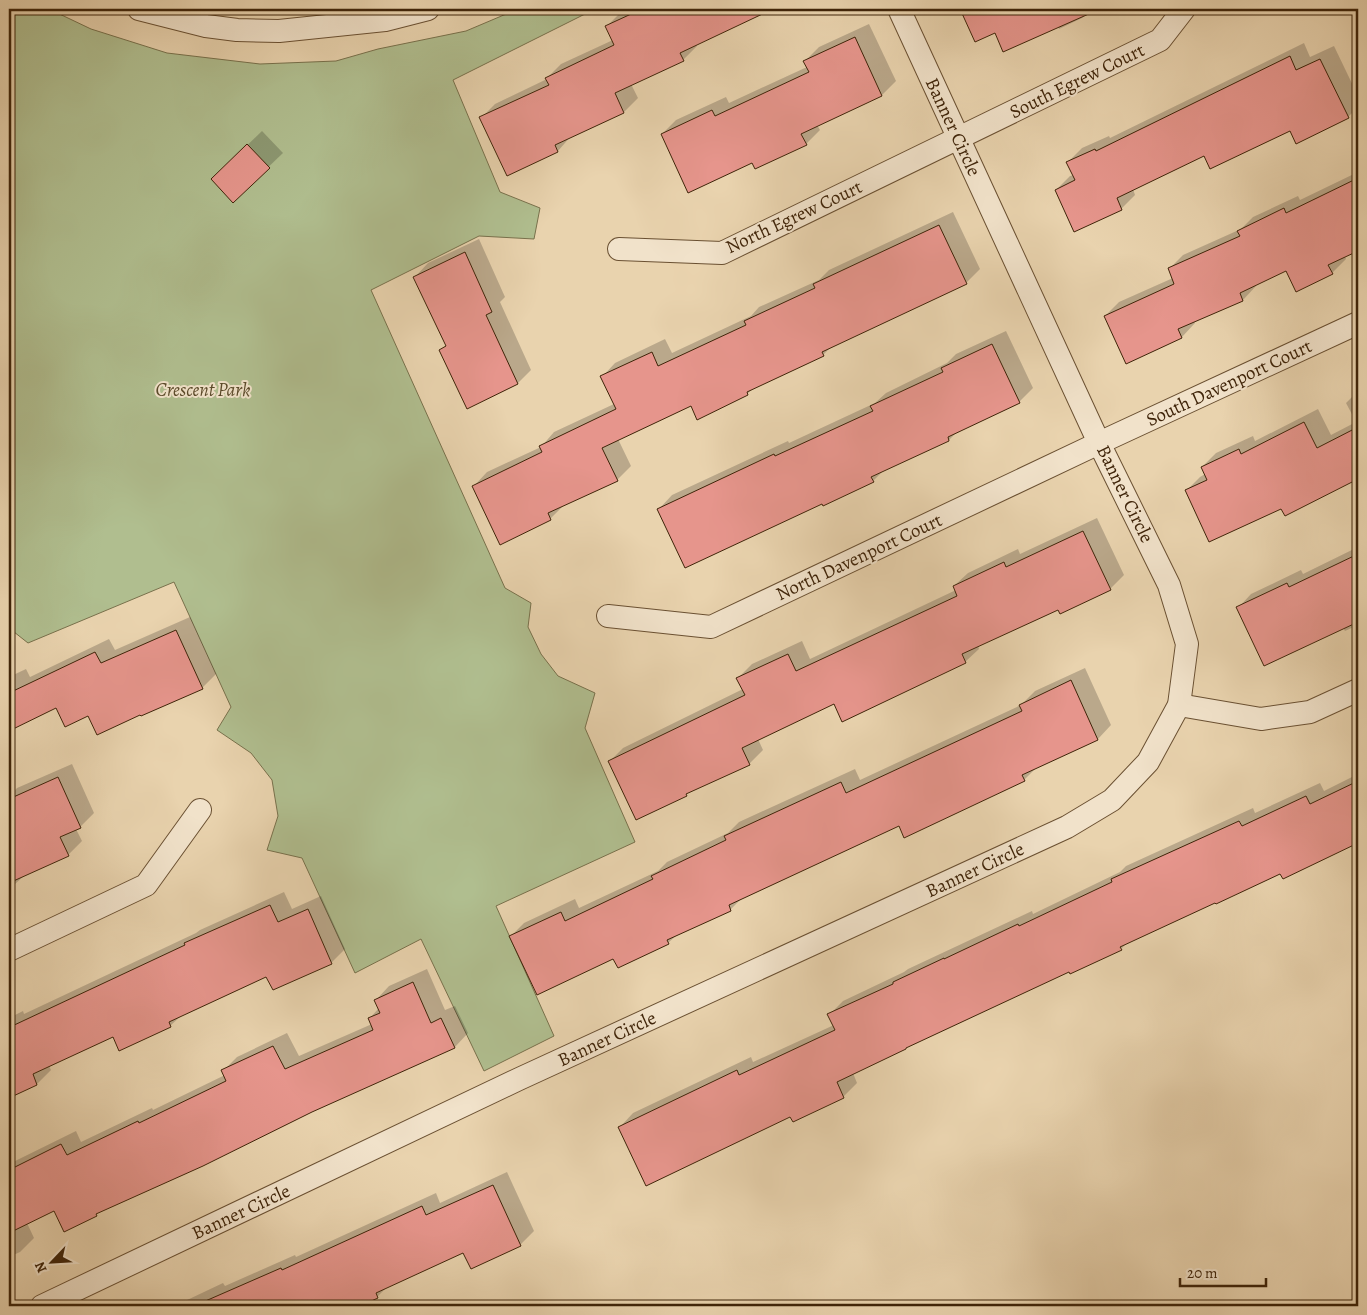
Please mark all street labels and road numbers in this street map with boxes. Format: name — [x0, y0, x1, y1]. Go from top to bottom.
street label: South Egrew Court — [1005, 37, 1149, 125]
street label: Banner Circle — [919, 74, 987, 180]
street label: North Egrew Court — [722, 174, 866, 260]
street label: South Davenport Court — [1142, 333, 1316, 433]
street label: Banner Circle — [1090, 441, 1160, 547]
street label: North Davenport Court — [772, 507, 946, 607]
street label: Banner Circle — [922, 836, 1028, 904]
street label: Banner Circle — [554, 1005, 660, 1073]
street label: Banner Circle — [188, 1178, 294, 1246]

